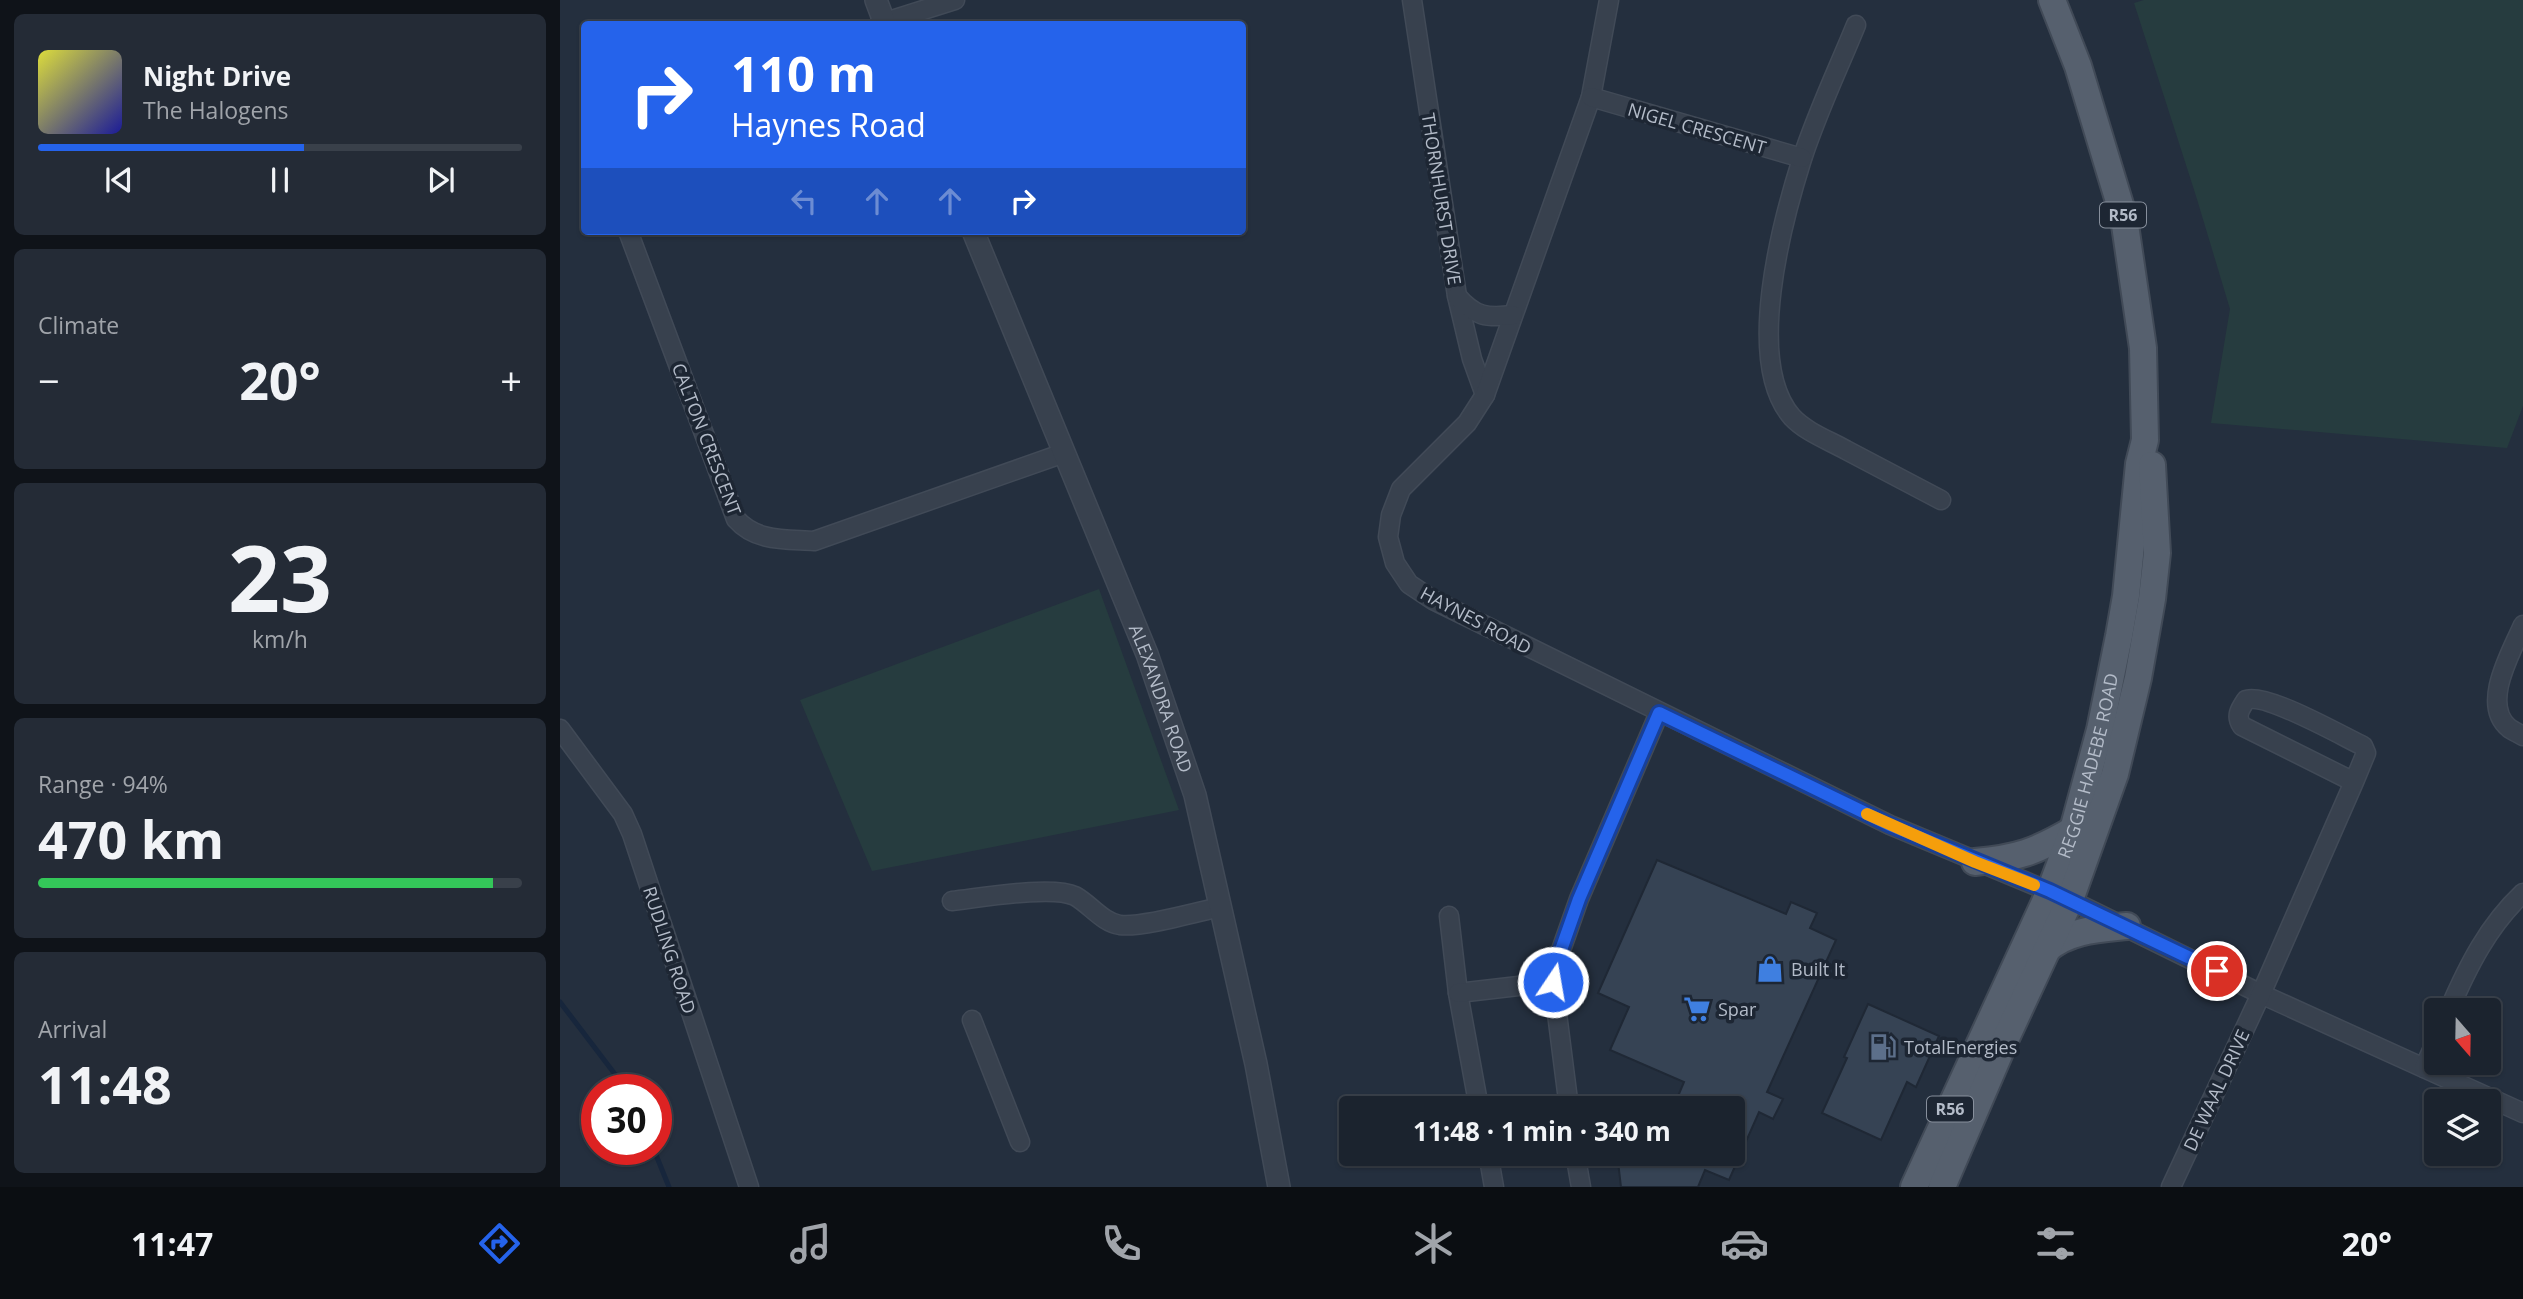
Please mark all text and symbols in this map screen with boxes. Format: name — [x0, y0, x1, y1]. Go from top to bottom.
text: 110 m — [731, 40, 876, 106]
icon: right — [616, 49, 707, 140]
text: Night Drive — [143, 58, 291, 94]
text: The Halogens — [143, 94, 289, 126]
street label: NIGEL CRESCENT — [1625, 97, 1769, 159]
text: Haynes Road — [731, 103, 926, 146]
street label: THORNHURST DRIVE — [1417, 111, 1467, 287]
icon: previous — [100, 161, 138, 199]
icon: pause — [261, 161, 299, 199]
icon: next — [422, 161, 460, 199]
icon: left — [785, 182, 823, 220]
icon: ahead — [858, 182, 896, 220]
icon: ahead — [931, 182, 969, 220]
icon: right — [1004, 182, 1042, 220]
road number: R56 — [2100, 202, 2146, 228]
text: Climate — [38, 309, 119, 341]
text: 20° — [239, 344, 321, 415]
text: − — [38, 354, 60, 406]
text: + — [500, 354, 522, 406]
street label: CALTON CRESCENT — [667, 359, 747, 519]
text: 23 — [228, 515, 332, 639]
street label: HAYNES ROAD — [1416, 581, 1536, 659]
street label: ALEXANDRA ROAD — [1124, 620, 1199, 776]
text: km/h — [252, 623, 308, 655]
street label: REGGIE HADEBE ROAD — [2051, 671, 2123, 862]
text: Range · 94% — [38, 768, 168, 800]
text: 470 km — [38, 803, 224, 874]
street label: RUDLING ROAD — [638, 883, 702, 1017]
pin — [2187, 941, 2247, 1001]
position arrow — [1516, 945, 1590, 1019]
icon: arrive — [2198, 952, 2236, 990]
shop icon: Built It — [1755, 954, 1785, 984]
place label: Built It — [1791, 957, 1845, 981]
supermarket icon: Spar — [1682, 994, 1712, 1024]
place label: Spar — [1718, 997, 1757, 1021]
north arrow — [2424, 998, 2501, 1074]
map controls — [2424, 998, 2501, 1166]
text: Arrival — [38, 1013, 107, 1045]
street label: DE WAAL DRIVE — [2177, 1026, 2255, 1154]
fuel station icon: TotalEnergies — [1868, 1032, 1898, 1062]
place label: TotalEnergies — [1904, 1035, 2017, 1059]
text: 11:48 — [38, 1048, 172, 1119]
speed limit sign: 30 — [581, 1074, 672, 1165]
button: layers — [2424, 1089, 2501, 1166]
road number: R56 — [1927, 1096, 1973, 1121]
text: 11:48 · 1 min · 340 m — [1413, 1113, 1671, 1149]
icon: directions — [475, 1219, 524, 1268]
icon: music — [786, 1219, 835, 1268]
icon: phone — [1097, 1219, 1146, 1268]
icon: climate — [1409, 1219, 1458, 1268]
icon: car — [1720, 1219, 1769, 1268]
icon: filters — [2031, 1219, 2080, 1268]
text: 11:47 — [131, 1222, 213, 1265]
text: 20° — [2342, 1222, 2392, 1265]

